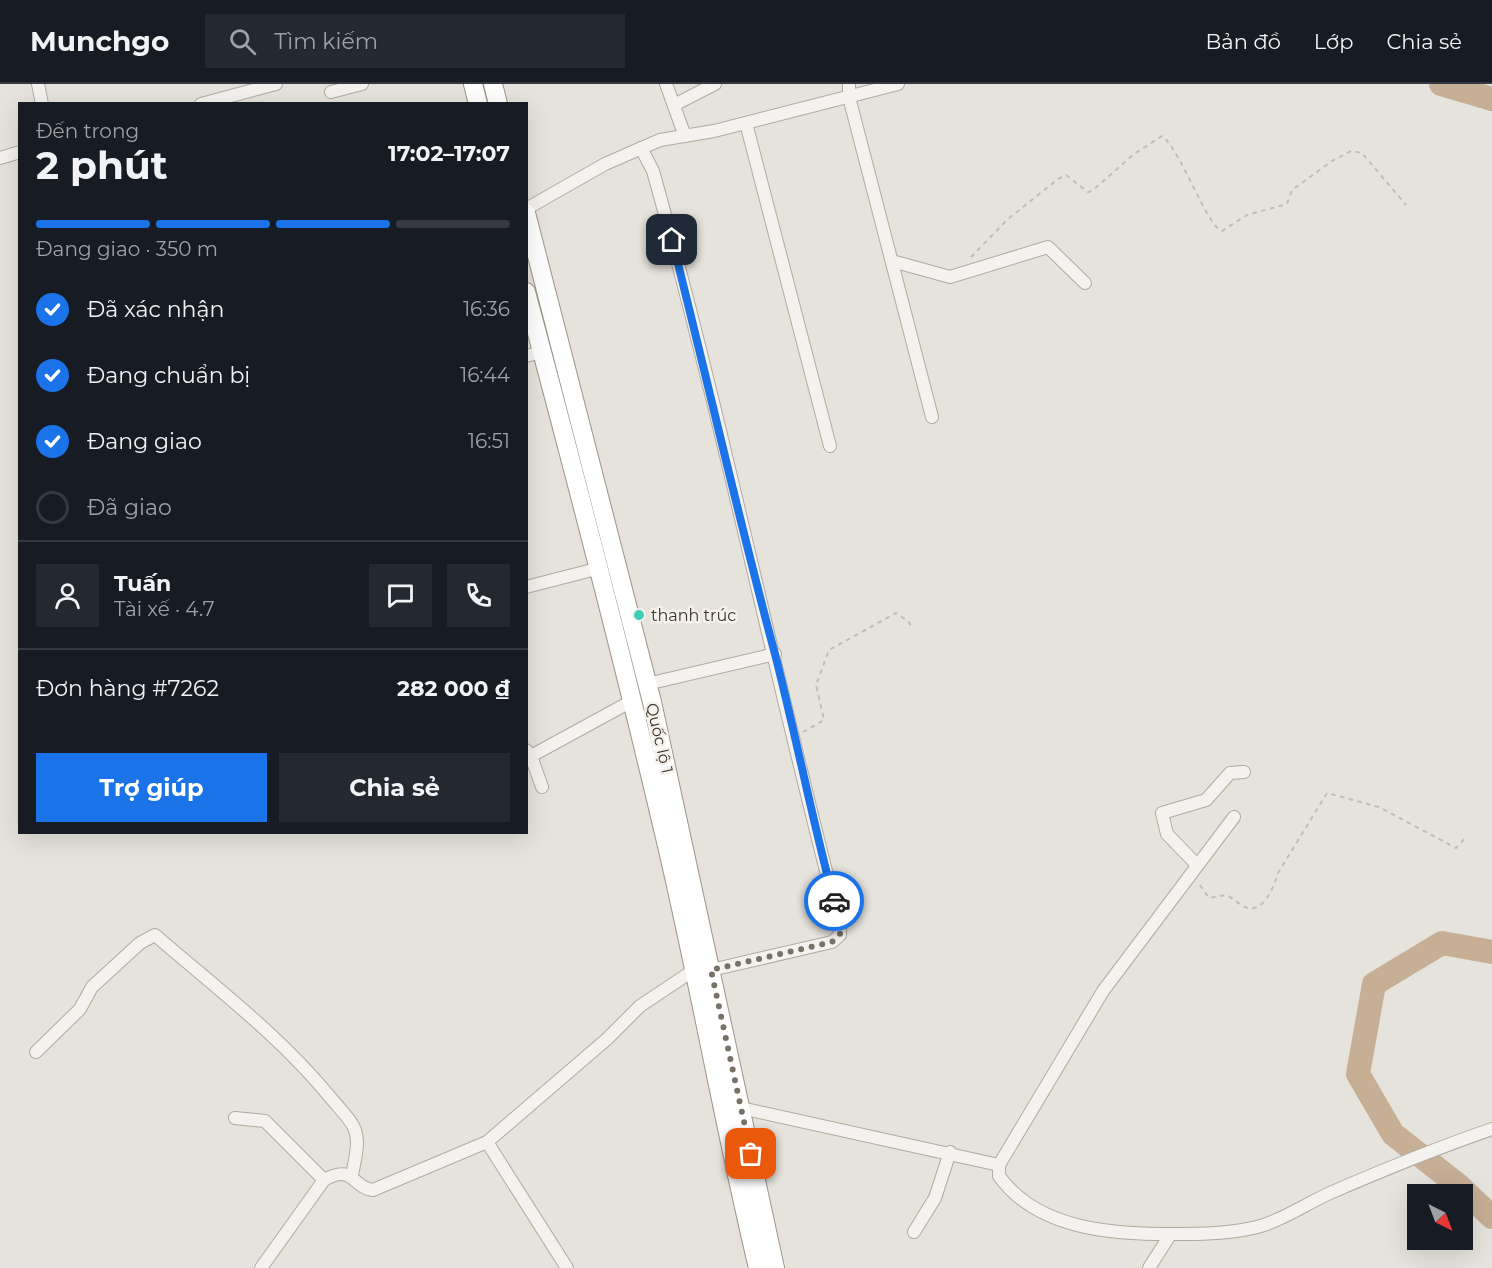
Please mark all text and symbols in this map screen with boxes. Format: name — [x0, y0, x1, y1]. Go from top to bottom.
search box — [205, 14, 625, 68]
text: Munchgo — [30, 24, 169, 58]
icon: search — [226, 25, 259, 58]
text: Tìm kiếm — [274, 28, 378, 55]
text: Bản đồ — [1205, 29, 1281, 54]
text: Lớp — [1314, 29, 1353, 54]
text: Chia sẻ — [1386, 29, 1462, 54]
text: Đến trong — [36, 119, 139, 143]
text: 17:02–17:07 — [388, 140, 510, 167]
text: 2 phút — [36, 141, 168, 189]
pin — [646, 214, 697, 265]
icon: home — [655, 223, 688, 256]
text: Đang giao · 350 m — [36, 237, 218, 261]
icon: check — [36, 293, 69, 326]
text: Đã xác nhận — [87, 296, 224, 323]
text: 16:36 — [463, 297, 510, 321]
icon: check — [36, 359, 69, 392]
text: Đang chuẩn bị — [87, 362, 250, 389]
text: 16:44 — [460, 363, 510, 387]
icon: check — [36, 425, 69, 458]
text: Đang giao — [87, 428, 202, 455]
text: 16:51 — [468, 429, 510, 453]
text: Đã giao — [87, 494, 172, 521]
button: person — [36, 564, 99, 627]
button: chat — [369, 564, 432, 627]
button: phone — [447, 564, 510, 627]
text: Tuấn — [114, 570, 171, 597]
text: Tài xế · 4.7 — [114, 597, 215, 621]
place label: thanh trúc — [651, 606, 736, 625]
marker: thanh trúc — [632, 608, 646, 622]
text: Đơn hàng #7262 — [36, 675, 219, 702]
text: 282 000 ₫ — [397, 675, 510, 702]
street label: Quốc lộ 1 — [642, 701, 677, 775]
button: Trợ giúp — [36, 753, 267, 822]
button: Chia sẻ — [279, 753, 510, 822]
courier — [804, 871, 864, 931]
icon: car — [818, 885, 851, 918]
pin — [725, 1128, 776, 1179]
icon: bag — [734, 1137, 767, 1170]
north arrow — [1407, 1184, 1473, 1250]
map controls — [1407, 1184, 1473, 1250]

